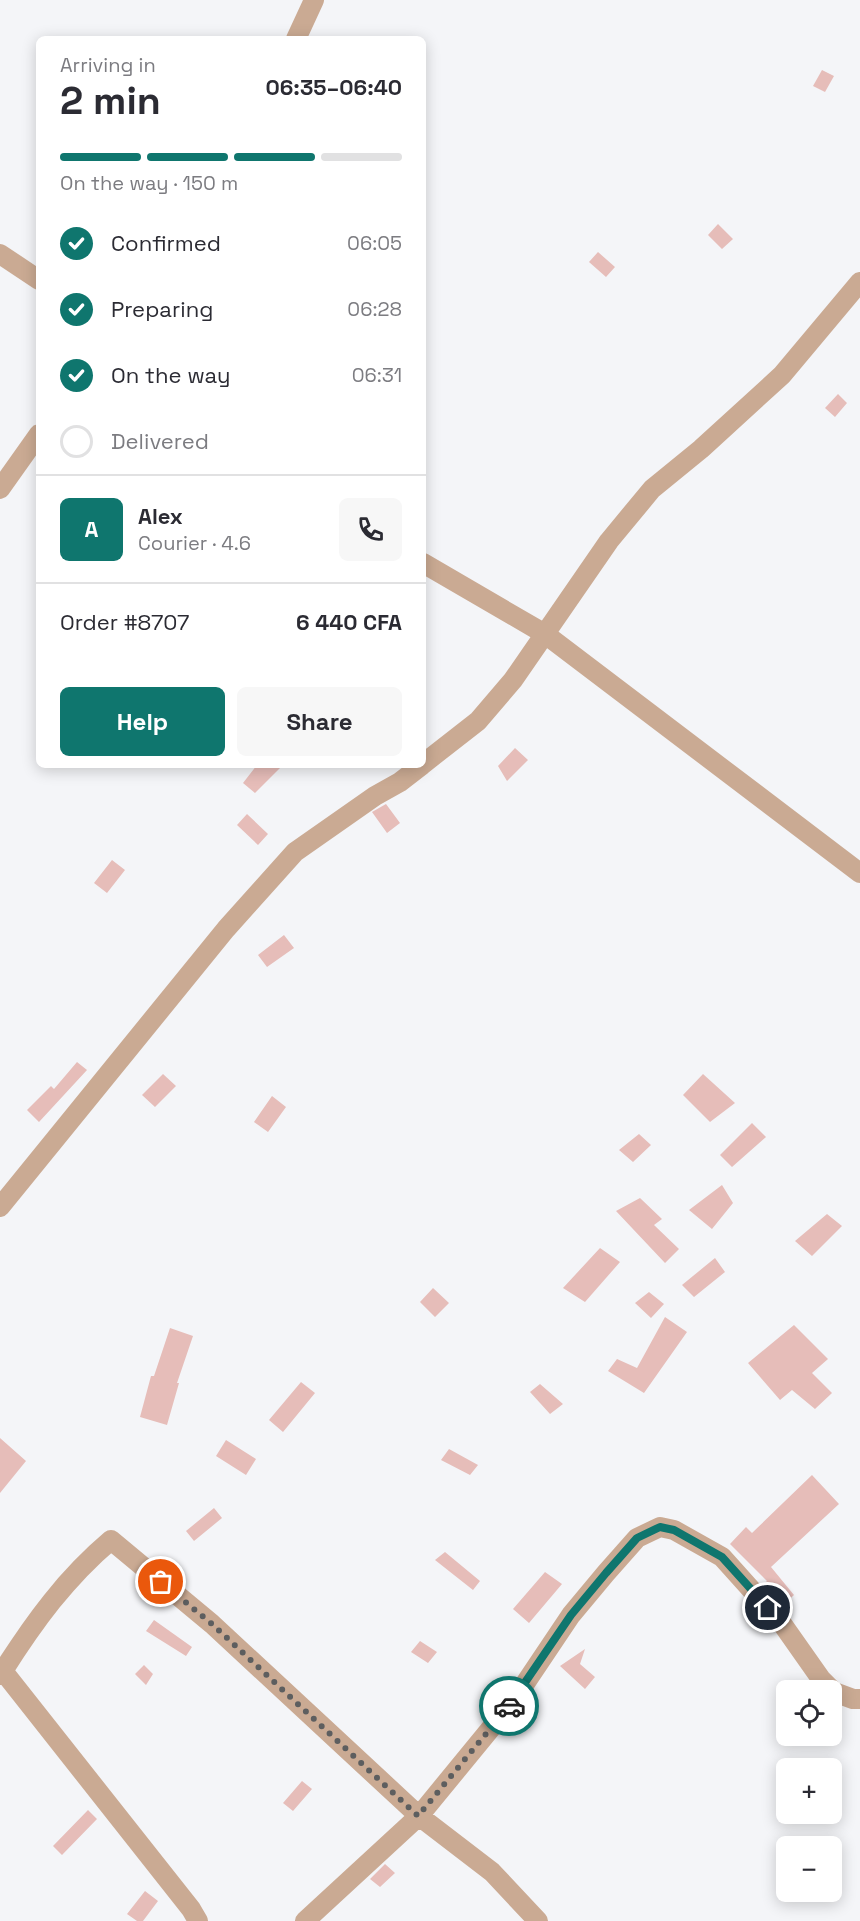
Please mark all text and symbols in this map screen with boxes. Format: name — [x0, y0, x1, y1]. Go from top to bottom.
text: Arriving in — [60, 52, 156, 78]
text: 06:35–06:40 — [266, 73, 402, 101]
text: 2 min — [60, 76, 161, 125]
text: On the way · 150 m — [60, 170, 238, 196]
icon: check — [60, 227, 93, 260]
text: Confirmed — [111, 229, 221, 257]
text: 06:05 — [347, 230, 402, 256]
icon: check — [60, 293, 93, 326]
text: Preparing — [111, 295, 213, 323]
text: 06:28 — [347, 296, 402, 322]
icon: check — [60, 359, 93, 392]
text: On the way — [111, 361, 230, 389]
text: 06:31 — [352, 362, 402, 388]
text: Delivered — [111, 427, 209, 455]
button: phone — [339, 498, 402, 561]
text: Alex — [138, 502, 183, 530]
text: A — [85, 515, 98, 543]
text: Courier · 4.6 — [138, 530, 251, 556]
text: Order #8707 — [60, 608, 189, 636]
text: 6 440 CFA — [296, 608, 402, 636]
button: Help — [60, 687, 225, 756]
button: Share — [237, 687, 402, 756]
pin — [135, 1556, 186, 1607]
icon: bag — [144, 1565, 177, 1598]
pin — [742, 1582, 793, 1633]
icon: home — [751, 1591, 784, 1624]
courier — [479, 1676, 539, 1736]
map controls — [776, 1680, 842, 1902]
button: locate — [776, 1680, 842, 1746]
icon: car — [493, 1690, 526, 1723]
button: + — [776, 1758, 842, 1824]
button: − — [776, 1836, 842, 1902]

